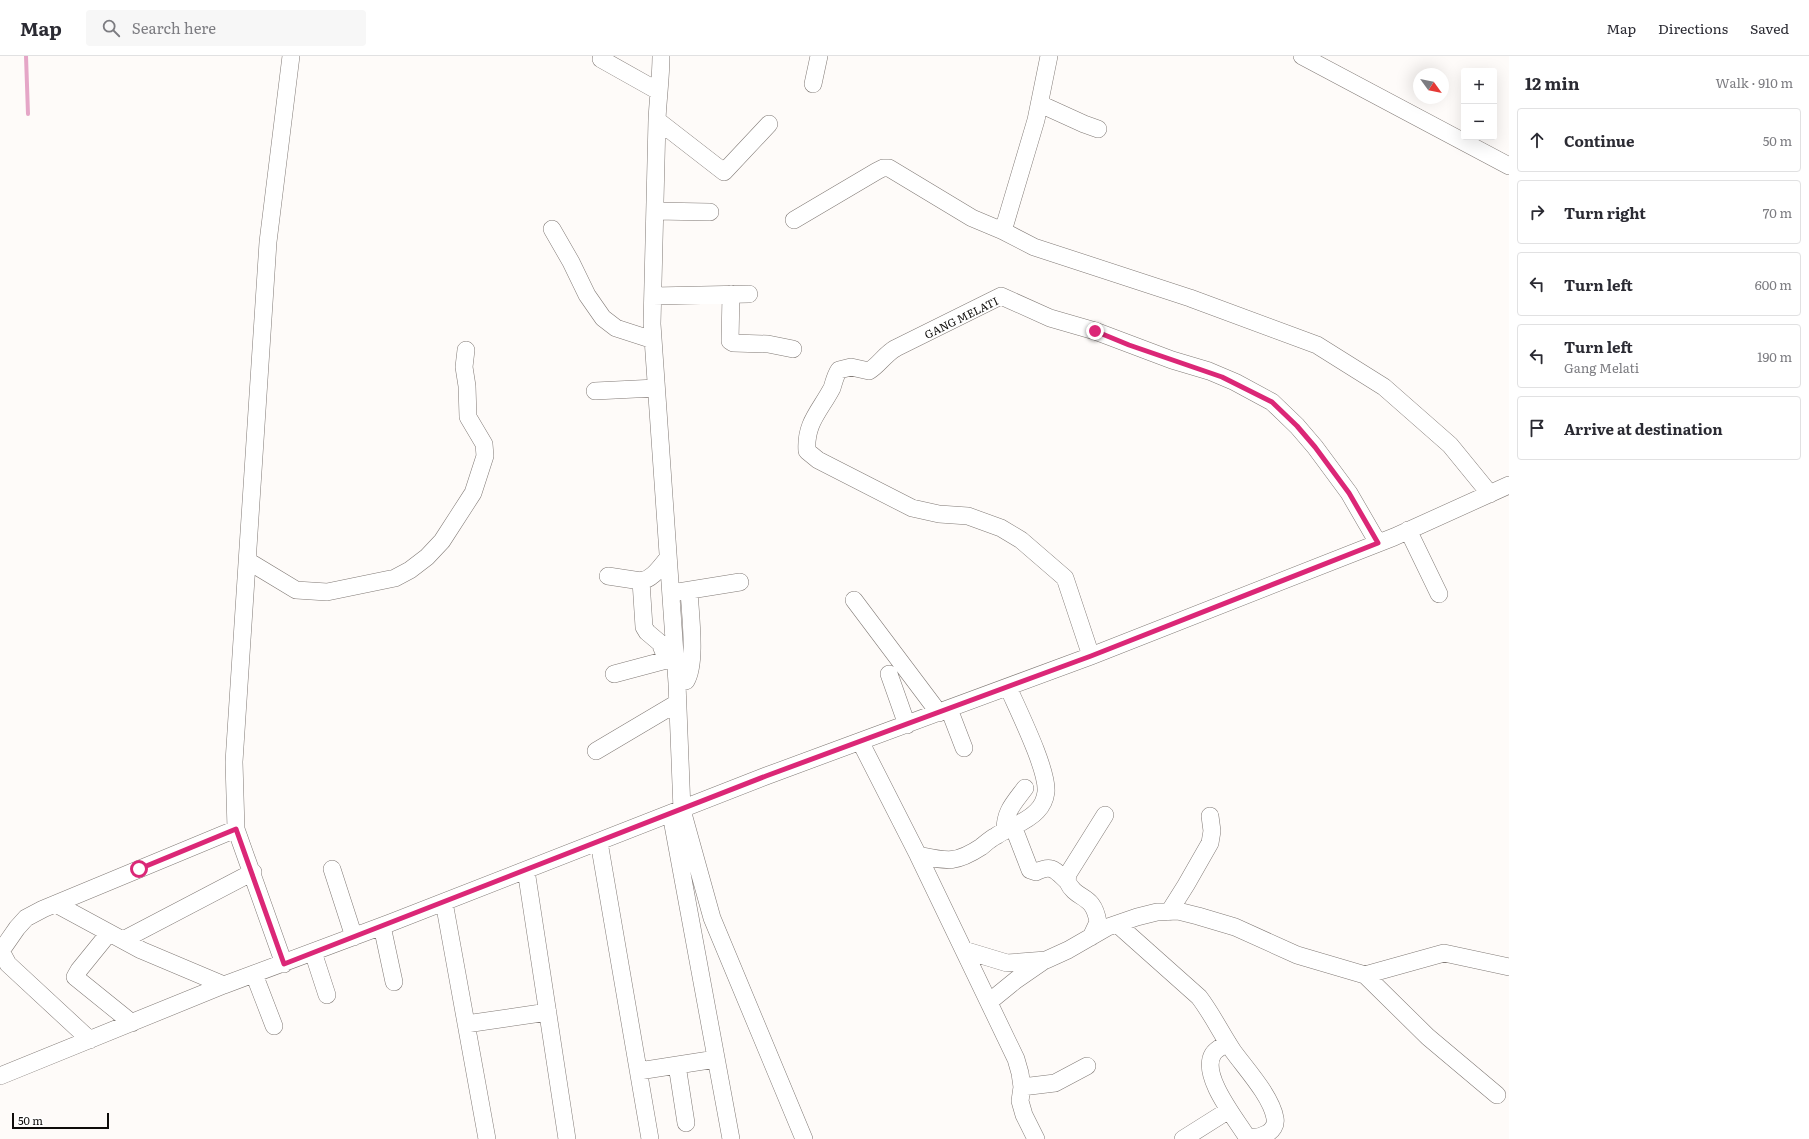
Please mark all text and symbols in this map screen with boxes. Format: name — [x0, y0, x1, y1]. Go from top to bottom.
search box — [86, 10, 366, 46]
text: Map — [20, 14, 62, 42]
text: Search here — [132, 16, 216, 39]
icon: search — [100, 17, 122, 39]
text: Map — [1606, 18, 1636, 38]
text: Directions — [1658, 18, 1728, 38]
text: Saved — [1750, 18, 1789, 38]
north arrow — [1413, 68, 1449, 104]
map controls — [1461, 68, 1497, 140]
button: + — [1461, 68, 1497, 104]
text: 12 min — [1525, 70, 1580, 95]
text: Walk · 910 m — [1715, 73, 1793, 92]
button: − — [1461, 104, 1497, 140]
icon: ahead — [1526, 129, 1548, 151]
text: Continue — [1564, 129, 1634, 152]
text: 50 m — [1763, 131, 1792, 150]
icon: right — [1526, 201, 1548, 223]
text: Turn right — [1564, 201, 1646, 224]
text: 70 m — [1763, 203, 1792, 222]
icon: left — [1526, 273, 1548, 295]
text: Turn left — [1564, 273, 1633, 296]
text: 600 m — [1755, 275, 1792, 294]
street label: GANG MELATI — [921, 292, 1001, 342]
route end — [1086, 322, 1104, 340]
text: Turn left — [1564, 335, 1633, 358]
icon: left — [1526, 345, 1548, 367]
text: 190 m — [1757, 347, 1792, 366]
text: Gang Melati — [1564, 358, 1639, 377]
icon: arrive — [1526, 417, 1548, 439]
text: Arrive at destination — [1564, 417, 1723, 440]
route start — [130, 860, 148, 878]
scale bar — [12, 1111, 109, 1130]
text: 50 m — [18, 1112, 43, 1128]

